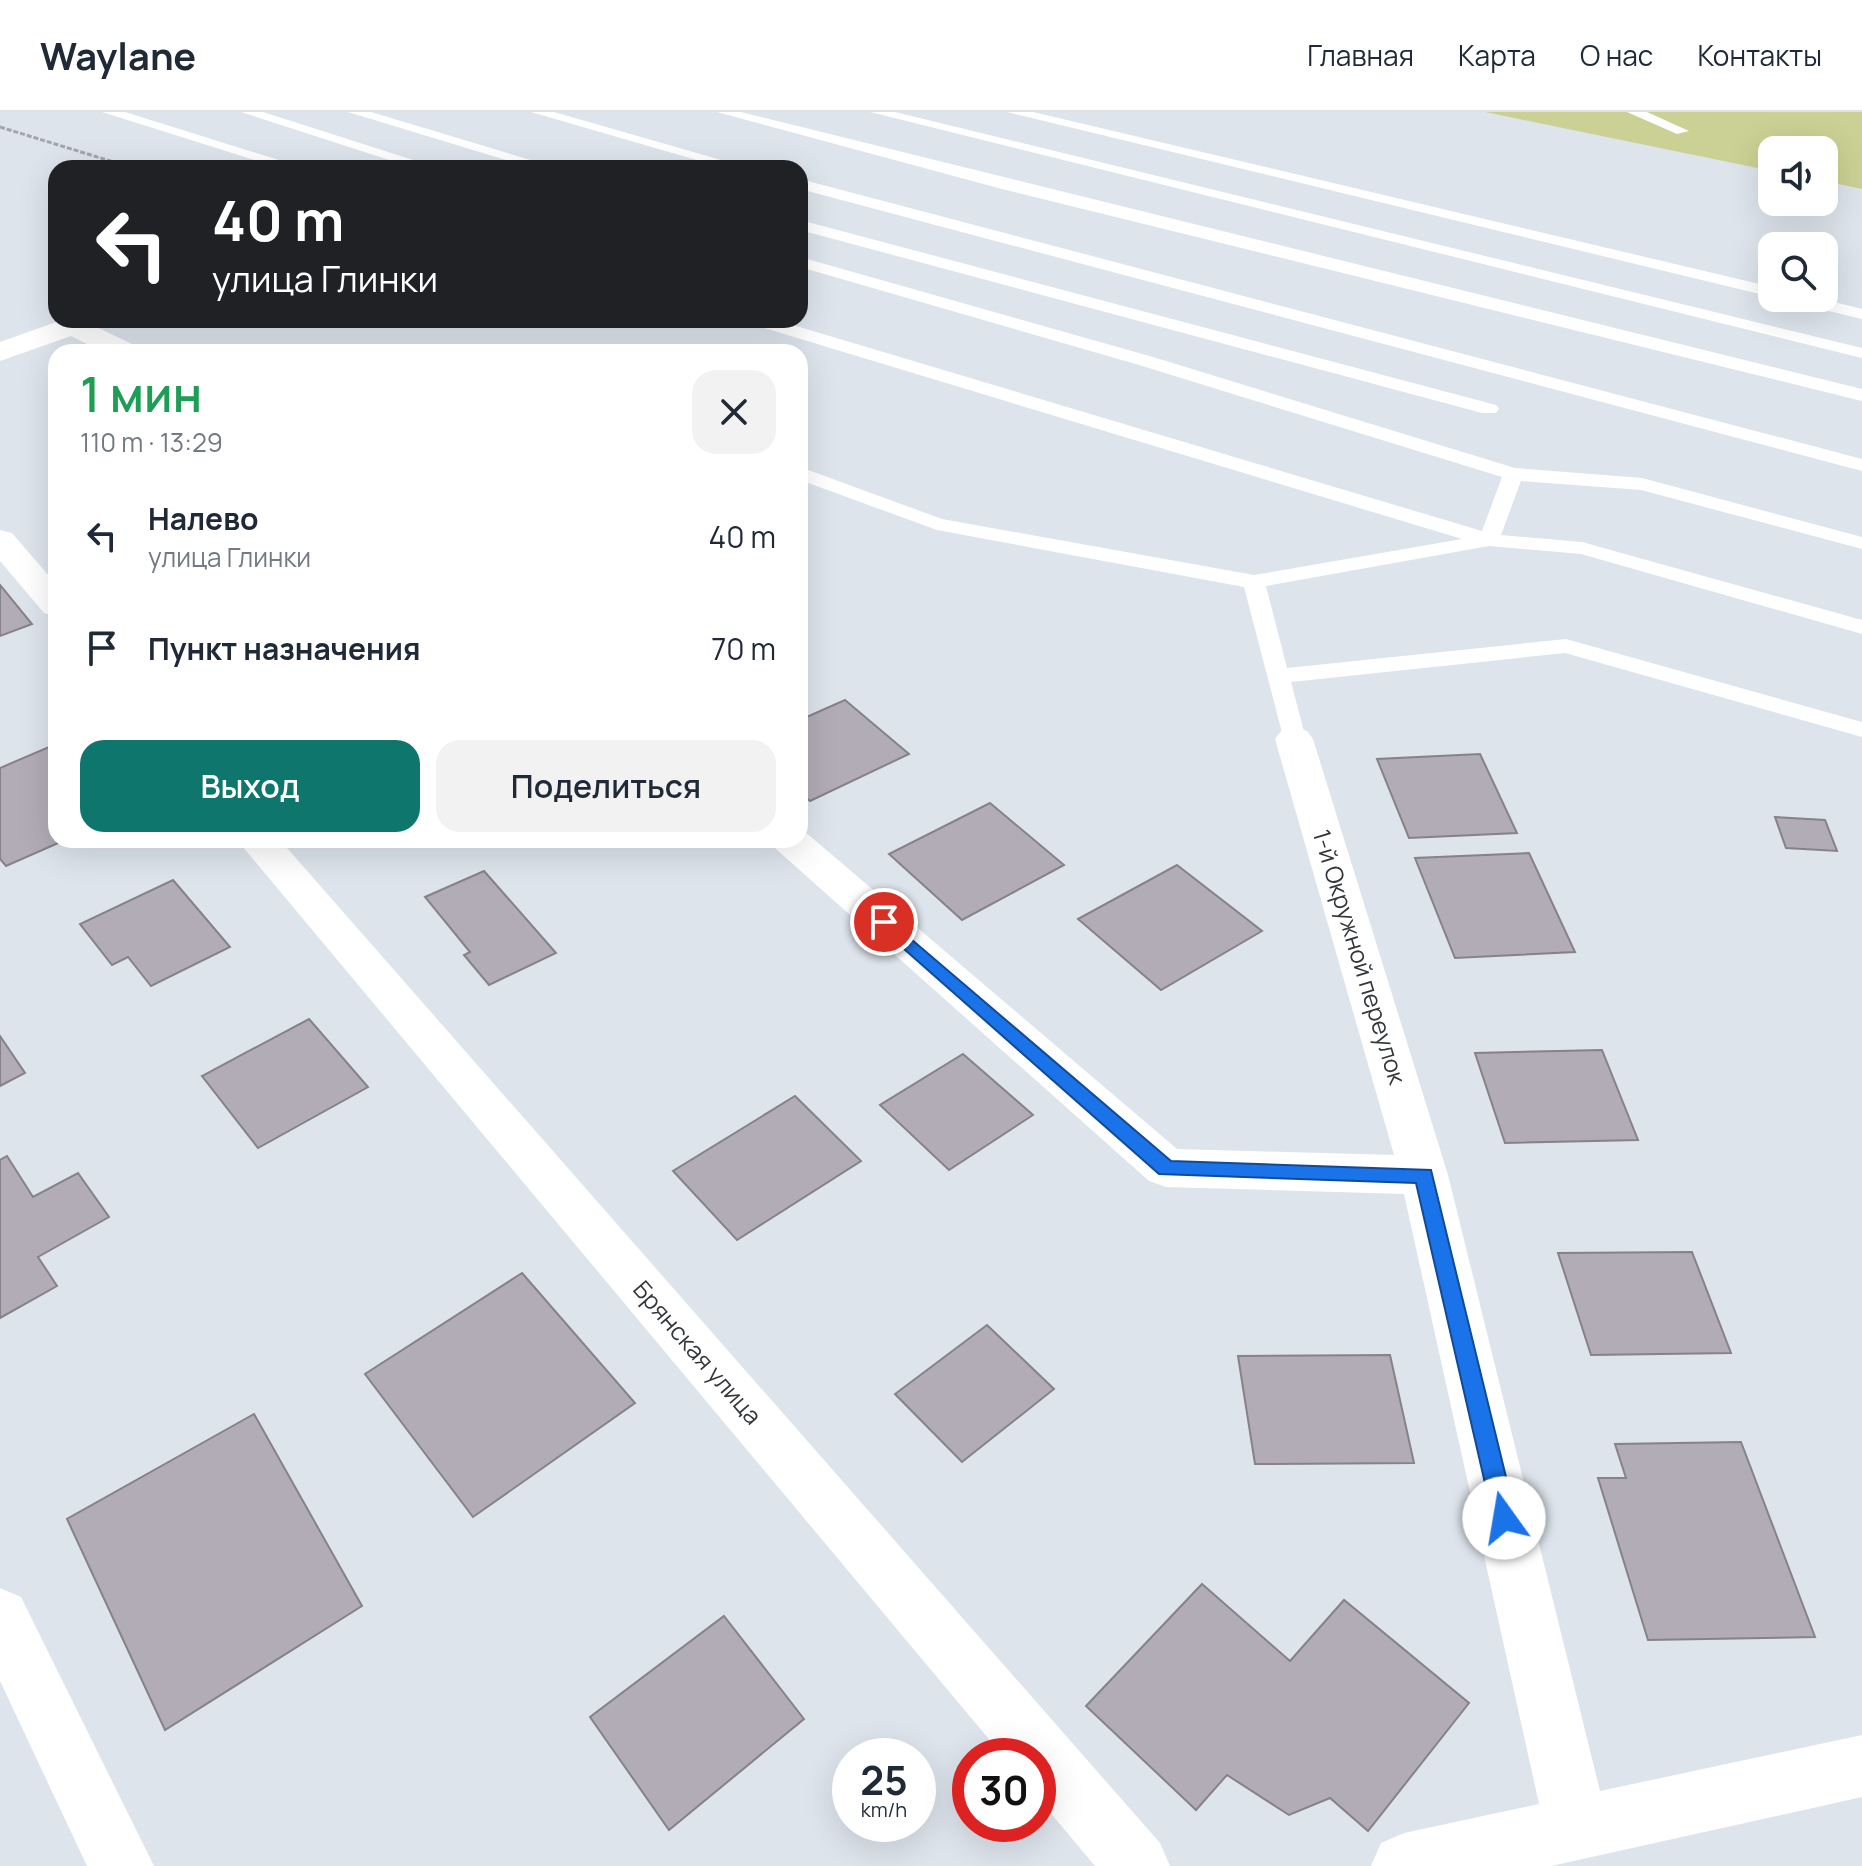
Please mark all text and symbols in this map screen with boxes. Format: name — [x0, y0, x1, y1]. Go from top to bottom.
text: Waylane — [40, 29, 196, 81]
text: Главная — [1307, 36, 1414, 74]
text: Карта — [1458, 36, 1536, 74]
text: О нас — [1580, 36, 1653, 74]
text: Контакты — [1697, 36, 1822, 74]
map controls — [1758, 136, 1838, 312]
button: sound — [1758, 136, 1838, 216]
text: 40 m — [212, 181, 344, 258]
icon: left — [80, 192, 184, 296]
button: search — [1758, 232, 1838, 312]
text: улица Глинки — [212, 254, 438, 303]
text: 1 мин — [80, 361, 202, 426]
button: close — [692, 370, 776, 454]
text: 110 m · 13:29 — [80, 424, 223, 460]
text: Налево — [148, 498, 258, 539]
icon: left — [80, 514, 124, 558]
text: 40 m — [709, 516, 776, 557]
text: улица Глинки — [148, 539, 311, 575]
icon: arrive — [80, 626, 124, 670]
text: Пункт назначения — [148, 628, 421, 669]
text: 70 m — [711, 628, 776, 669]
button: Выход — [80, 740, 420, 832]
button: Поделиться — [436, 740, 776, 832]
street label: 1-й Окружной переулок — [1306, 825, 1415, 1089]
pin — [850, 888, 918, 956]
icon: arrive — [862, 900, 906, 944]
street label: Брянская улица — [626, 1273, 770, 1431]
position arrow — [1462, 1476, 1546, 1560]
speed limit sign: 30 — [952, 1738, 1056, 1842]
text: 25 — [860, 1752, 908, 1807]
text: km/h — [861, 1796, 907, 1823]

